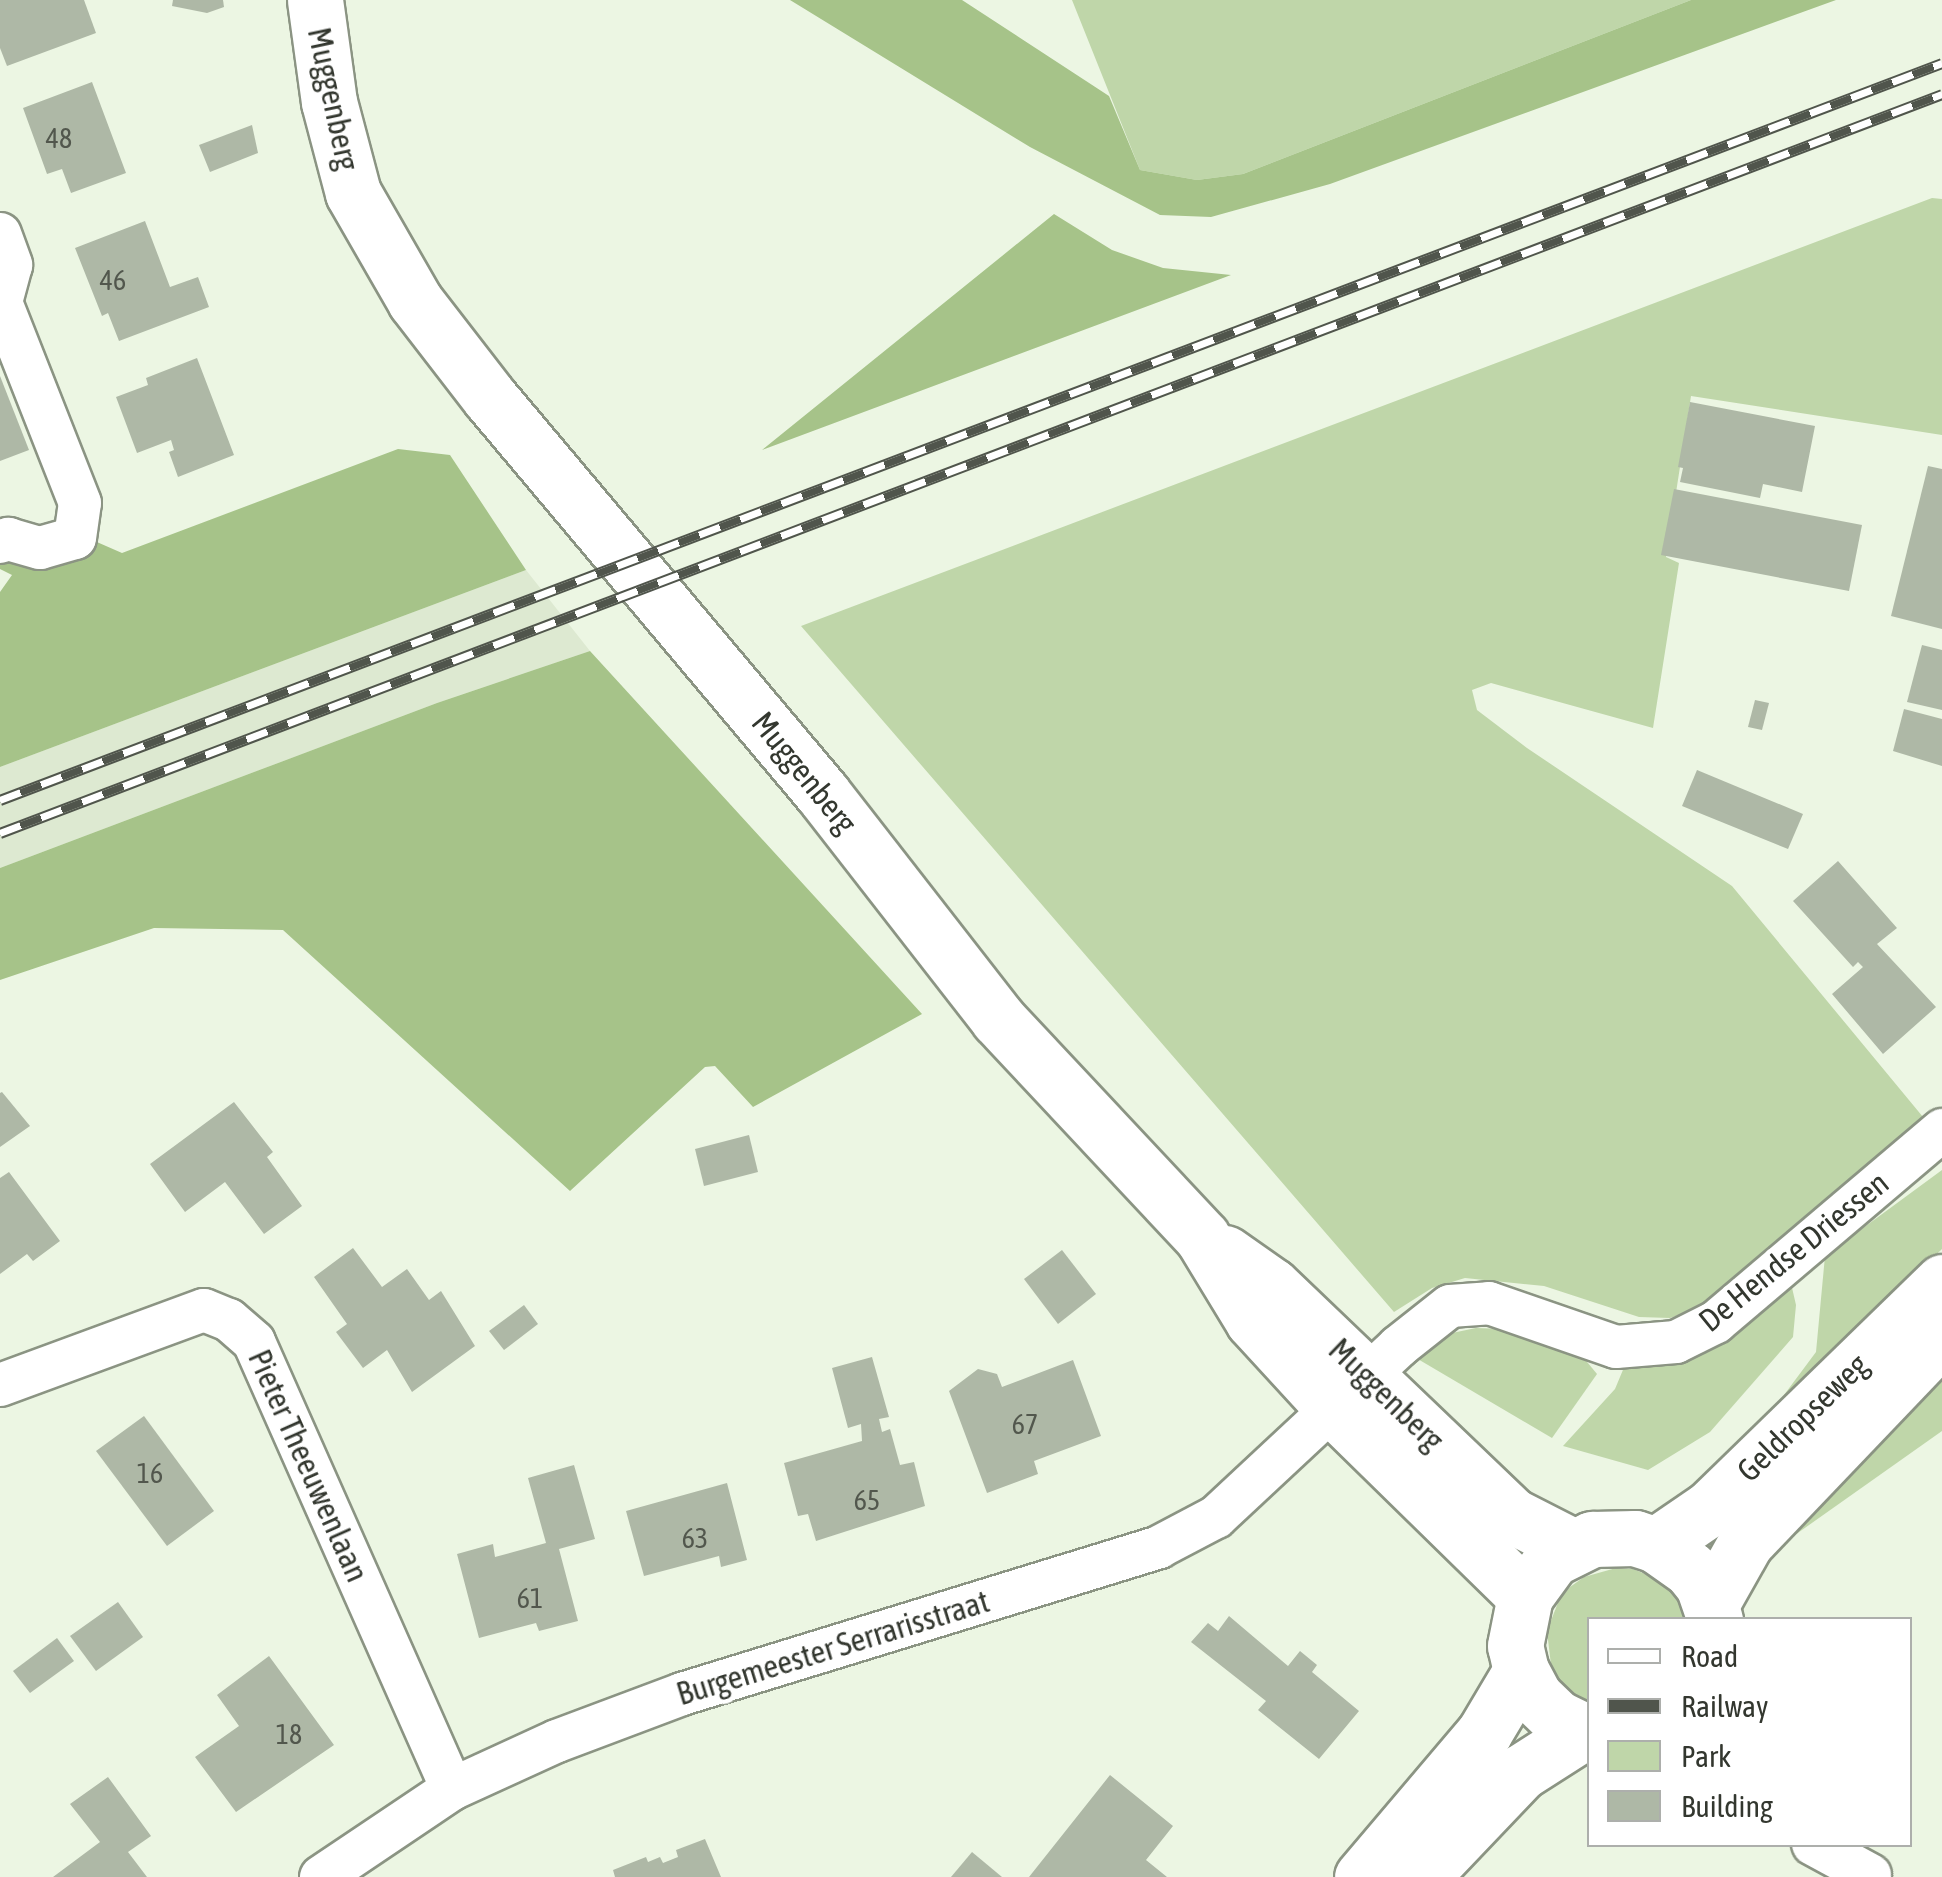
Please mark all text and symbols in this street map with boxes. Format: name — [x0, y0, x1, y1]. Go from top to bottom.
street label: Muggenberg — [299, 24, 367, 174]
house number: 48 — [46, 121, 72, 155]
house number: 46 — [100, 263, 126, 297]
street label: Muggenberg — [743, 705, 865, 841]
street label: De Hendse Driessen — [1691, 1164, 1897, 1340]
street label: Muggenberg — [1320, 1331, 1452, 1459]
street label: Pieter Theeuwenlaan — [240, 1344, 376, 1588]
street label: Geldropseweg — [1730, 1346, 1876, 1490]
house number: 67 — [1012, 1407, 1038, 1441]
house number: 16 — [137, 1456, 163, 1490]
house number: 65 — [854, 1483, 880, 1517]
house number: 63 — [682, 1521, 708, 1555]
house number: 61 — [517, 1581, 543, 1615]
street label: Burgemeester Serrarisstraat — [672, 1582, 994, 1714]
legend — [1587, 1617, 1912, 1847]
text: Road — [1681, 1639, 1738, 1673]
text: Railway — [1681, 1689, 1768, 1723]
house number: 18 — [276, 1717, 302, 1751]
text: Park — [1681, 1739, 1731, 1773]
text: Building — [1681, 1789, 1773, 1823]

